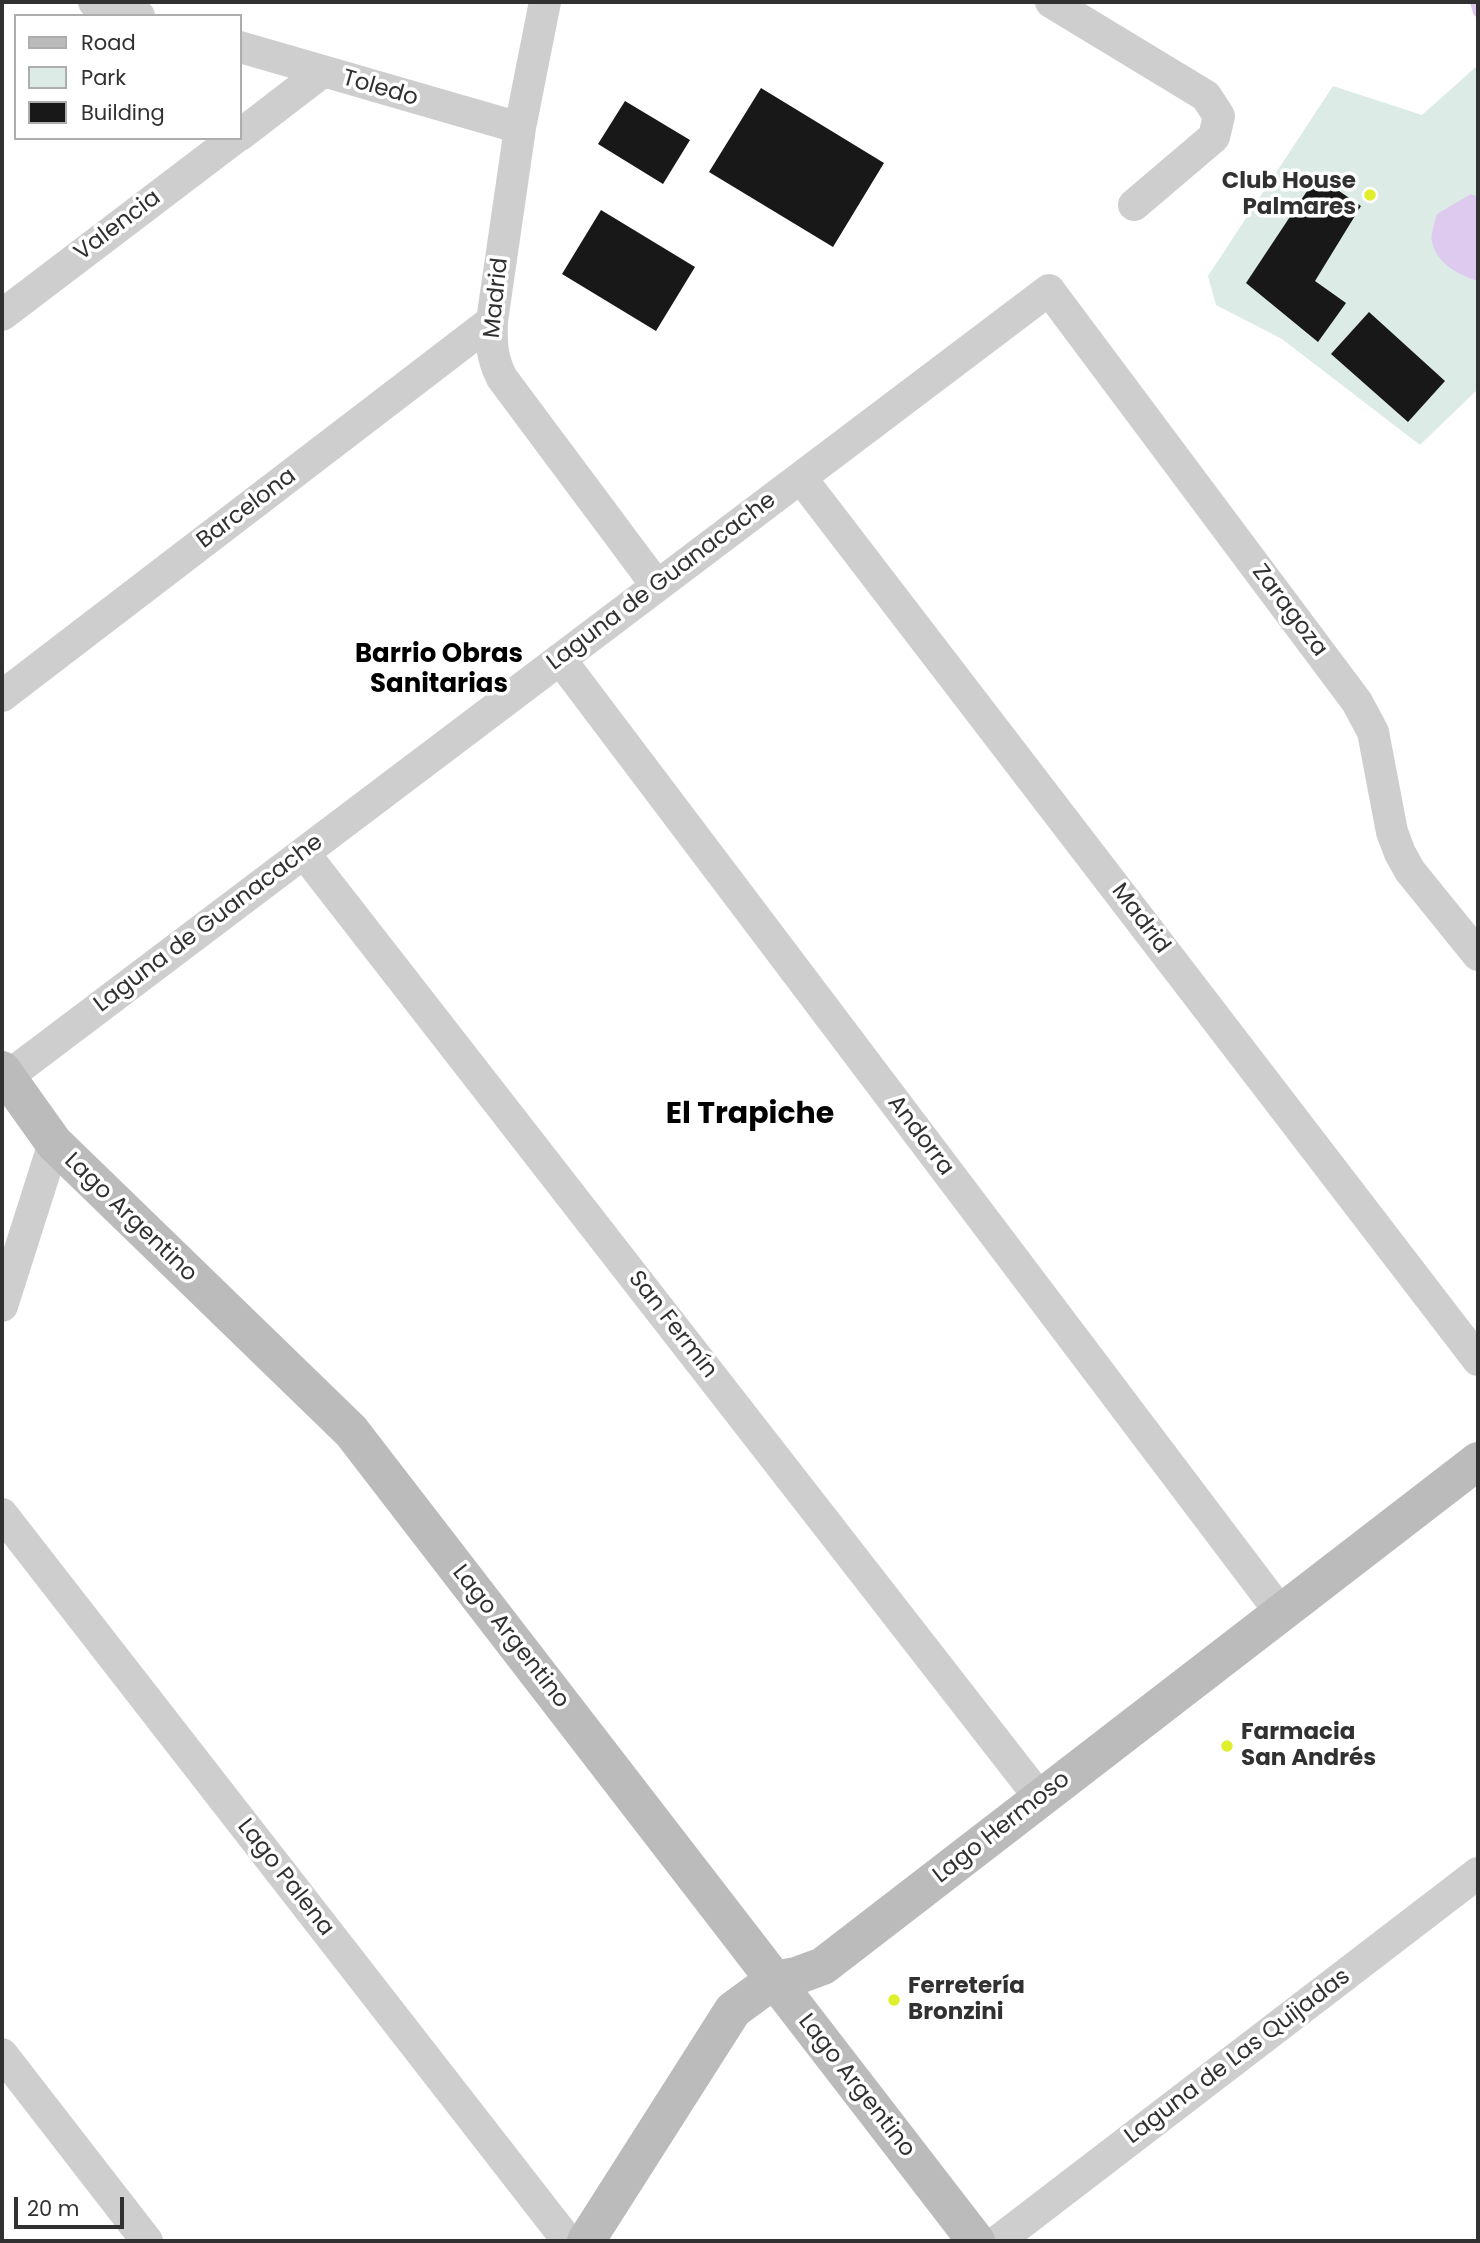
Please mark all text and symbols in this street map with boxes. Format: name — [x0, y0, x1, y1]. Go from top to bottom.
legend — [14, 14, 242, 140]
text: Road — [81, 28, 136, 57]
text: Park — [81, 63, 126, 92]
street label: Toledo — [339, 65, 421, 113]
text: Building — [81, 98, 165, 127]
place label: Club House Palmares — [1222, 168, 1356, 222]
street label: Valencia — [69, 185, 167, 267]
marker: Club House Palmares — [1362, 187, 1378, 203]
street label: Madrid — [479, 256, 515, 340]
street label: Barcelona — [192, 463, 302, 555]
street label: Laguna de Guanacache — [542, 487, 782, 677]
street label: Zaragoza — [1245, 559, 1333, 663]
district label: Barrio Obras Sanitarias — [355, 639, 523, 700]
street label: Laguna de Guanacache — [89, 829, 329, 1019]
street label: Madrid — [1105, 878, 1175, 960]
street label: Andorra — [881, 1090, 959, 1182]
district label: El Trapiche — [666, 1097, 834, 1133]
street label: Lago Argentino — [58, 1148, 202, 1288]
street label: San Fermín — [622, 1266, 722, 1384]
street label: Lago Argentino — [446, 1560, 574, 1714]
place label: Farmacia San Andrés — [1241, 1719, 1376, 1773]
marker: Farmacia San Andrés — [1219, 1738, 1235, 1754]
street label: Lago Hermoso — [928, 1766, 1076, 1890]
street label: Lago Palena — [231, 1814, 339, 1942]
street label: Laguna de Las Quijadas — [1120, 1963, 1356, 2151]
place label: Ferretería Bronzini — [908, 1973, 1025, 2027]
marker: Ferretería Bronzini — [886, 1992, 902, 2008]
street label: Lago Argentino — [792, 2009, 920, 2163]
scale bar — [18, 2184, 128, 2228]
text: 20 m — [27, 2194, 80, 2223]

